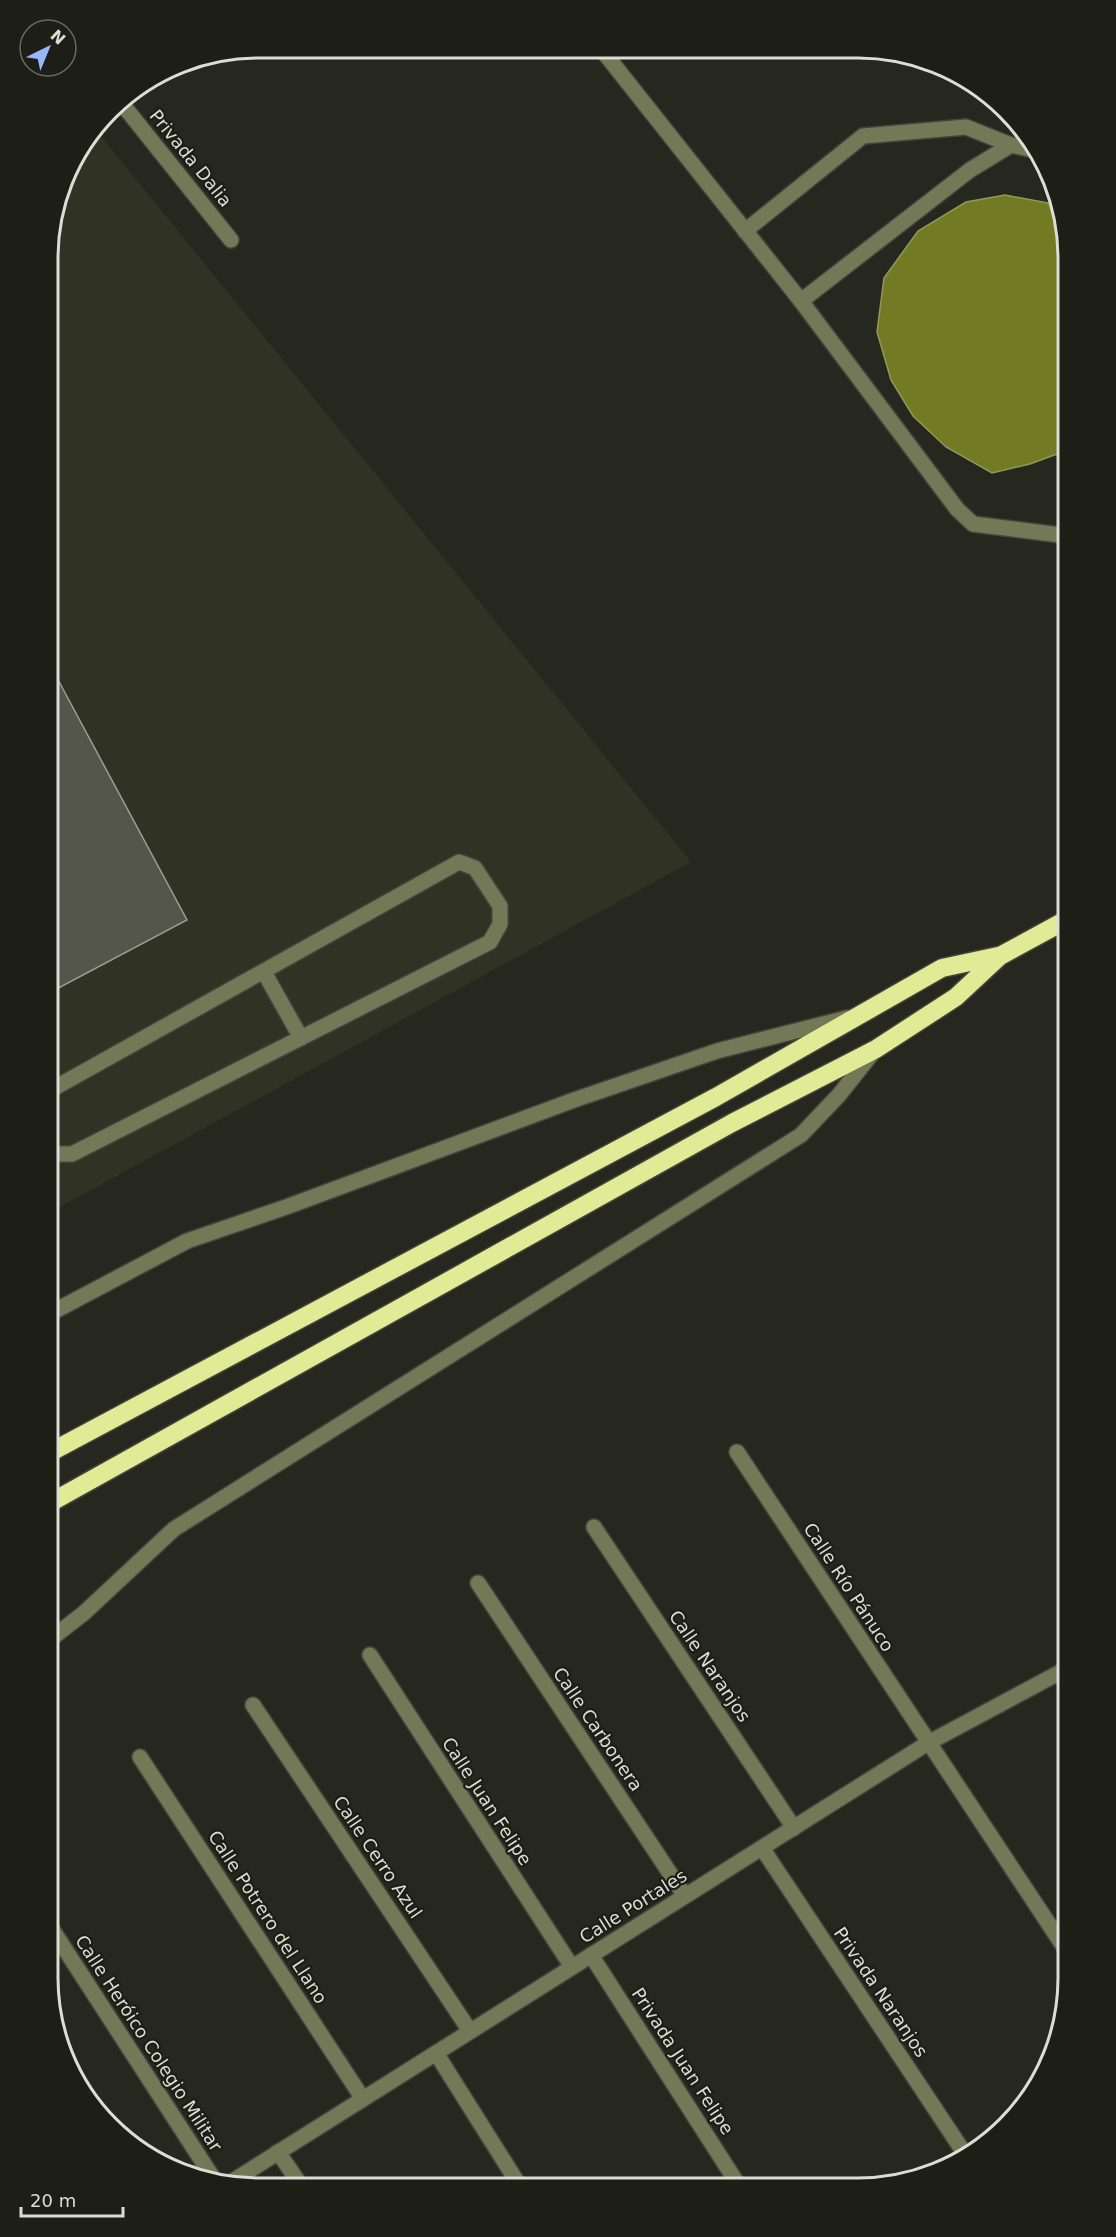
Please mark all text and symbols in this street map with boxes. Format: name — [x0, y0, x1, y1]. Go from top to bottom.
north arrow — [18, 18, 78, 78]
text: N — [47, 26, 69, 49]
street label: Privada Dalia — [145, 105, 237, 211]
street label: Calle Río Pánuco — [799, 1519, 899, 1655]
street label: Calle Naranjos — [665, 1606, 755, 1726]
street label: Calle Carbonera — [549, 1663, 647, 1795]
street label: Calle Juan Felipe — [438, 1733, 536, 1869]
street label: Calle Cerro Azul — [329, 1792, 427, 1922]
street label: Calle Potrero del Llano — [204, 1826, 332, 2008]
street label: Calle Portales — [575, 1865, 691, 1947]
street label: Privada Naranjos — [830, 1923, 932, 2061]
street label: Calle Heróico Colegio Militar — [71, 1931, 227, 2156]
street label: Privada Juan Felipe — [628, 1984, 738, 2138]
scale bar — [21, 2180, 123, 2218]
text: 20 m — [30, 2190, 76, 2211]

